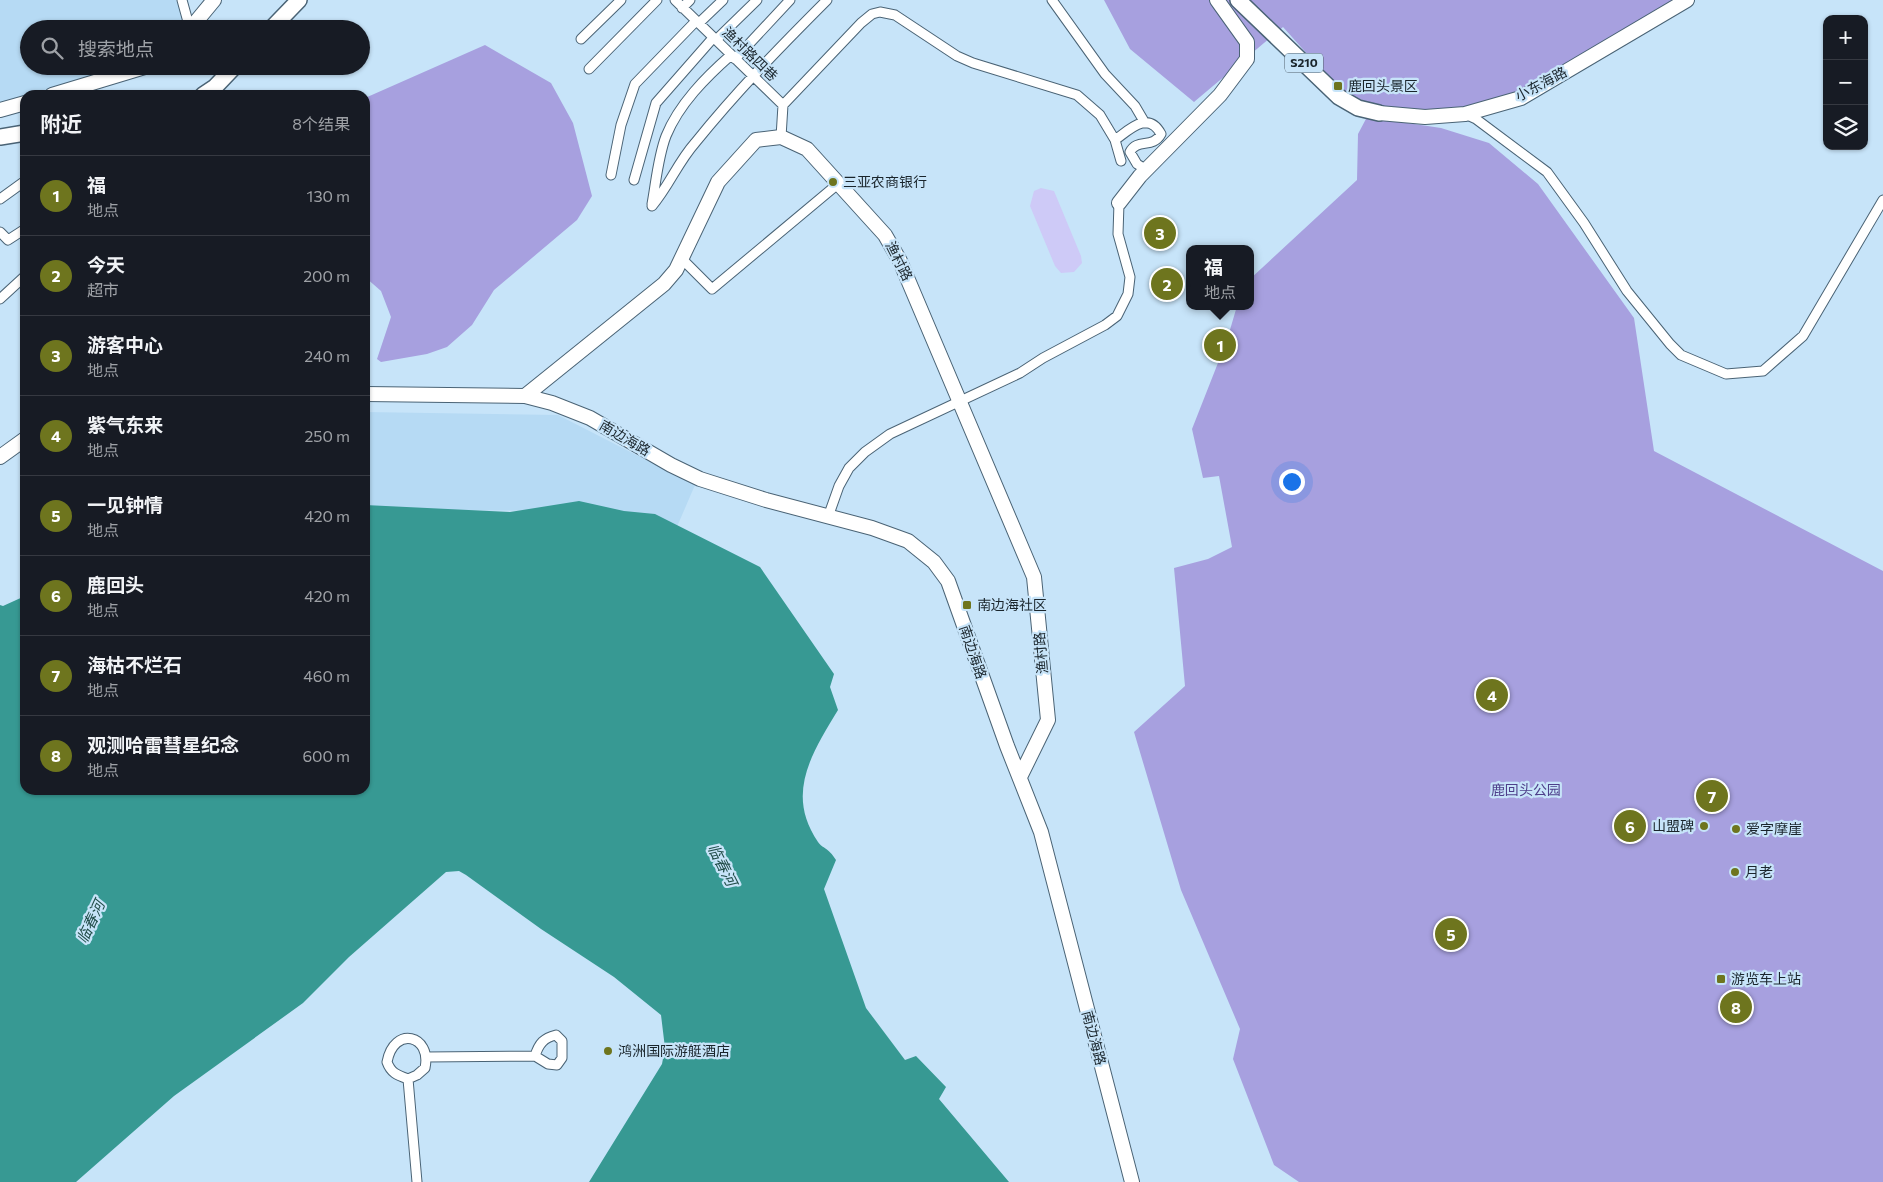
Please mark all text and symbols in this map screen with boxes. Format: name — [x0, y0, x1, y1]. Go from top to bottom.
map controls — [1823, 15, 1868, 150]
button: + — [1823, 15, 1868, 60]
search box — [20, 20, 370, 75]
street label: 渔村路四巷 — [719, 23, 781, 84]
icon: search — [38, 34, 66, 62]
text: 搜索地点 — [78, 37, 154, 60]
road number: S210 — [1285, 54, 1323, 72]
button: − — [1823, 60, 1868, 105]
street label: 小东海路 — [1512, 63, 1569, 104]
place label: 鹿回头景区 — [1348, 77, 1418, 94]
marker: 鹿回头景区 — [1332, 80, 1344, 92]
button: layers — [1823, 105, 1868, 150]
text: 附近 — [40, 111, 82, 136]
text: 8个结果 — [292, 114, 350, 133]
text: 福 — [87, 173, 106, 196]
place label: 三亚农商银行 — [843, 173, 927, 190]
marker: 三亚农商银行 — [827, 176, 839, 188]
text: 1 — [52, 186, 60, 205]
text: 130 m — [307, 186, 350, 205]
text: 地点 — [87, 200, 119, 219]
pin: 3 — [1144, 214, 1176, 252]
street label: 渔村路 — [882, 238, 917, 283]
popup — [1186, 245, 1254, 310]
text: 今天 — [87, 253, 125, 276]
text: 福 — [1204, 255, 1223, 278]
pin: 2 — [1151, 265, 1183, 303]
text: 2 — [51, 266, 61, 285]
text: 200 m — [303, 266, 350, 285]
text: 超市 — [87, 280, 119, 299]
text: 地点 — [1204, 282, 1236, 301]
pin: 1 — [1204, 326, 1236, 364]
text: 游客中心 — [87, 333, 163, 356]
text: 3 — [51, 346, 61, 365]
text: 240 m — [304, 346, 350, 365]
text: 地点 — [87, 360, 119, 379]
text: 紫气东来 — [87, 413, 163, 436]
street label: 南边海路 — [597, 416, 654, 459]
text: 4 — [51, 426, 61, 445]
text: 250 m — [304, 426, 350, 445]
text: 地点 — [87, 440, 119, 459]
your location — [1279, 469, 1305, 495]
text: 一见钟情 — [87, 493, 163, 516]
text: 5 — [51, 506, 61, 525]
text: 420 m — [304, 506, 350, 525]
text: 地点 — [87, 520, 119, 539]
text: 鹿回头 — [87, 573, 144, 596]
text: 6 — [51, 586, 61, 605]
text: 420 m — [304, 586, 350, 605]
place label: 南边海社区 — [977, 596, 1047, 613]
marker: 南边海社区 — [961, 599, 973, 611]
text: 地点 — [87, 600, 119, 619]
street label: 南边海路 — [956, 623, 991, 681]
street label: 渔村路 — [1030, 631, 1051, 675]
text: 海枯不烂石 — [87, 653, 182, 676]
text: 7 — [52, 666, 60, 685]
text: 460 m — [303, 666, 350, 685]
pin: 4 — [1476, 676, 1508, 714]
text: 地点 — [87, 680, 119, 699]
text: 观测哈雷彗星纪念 — [87, 733, 239, 756]
text: 8 — [51, 746, 61, 765]
text: 600 m — [302, 746, 350, 765]
text: 地点 — [87, 760, 119, 779]
pin: 7 — [1696, 777, 1728, 815]
park label: 鹿回头公园 — [1491, 781, 1561, 798]
pin: 6 — [1614, 807, 1646, 845]
place label: 山盟碑 — [1652, 817, 1694, 834]
marker: 山盟碑 — [1698, 820, 1710, 832]
place label: 爱字摩崖 — [1746, 820, 1802, 837]
marker: 爱字摩崖 — [1730, 823, 1742, 835]
water label: 临春河 — [705, 840, 742, 891]
place label: 月老 — [1745, 863, 1773, 880]
marker: 月老 — [1729, 866, 1741, 878]
water label: 临春河 — [72, 895, 109, 946]
pin: 5 — [1435, 915, 1467, 953]
place label: 游览车上站 — [1731, 970, 1801, 987]
marker: 游览车上站 — [1715, 973, 1727, 985]
pin: 8 — [1720, 988, 1752, 1026]
street label: 南边海路 — [1079, 1009, 1110, 1067]
place label: 鸿洲国际游艇酒店 — [618, 1042, 730, 1059]
marker: 鸿洲国际游艇酒店 — [602, 1045, 614, 1057]

